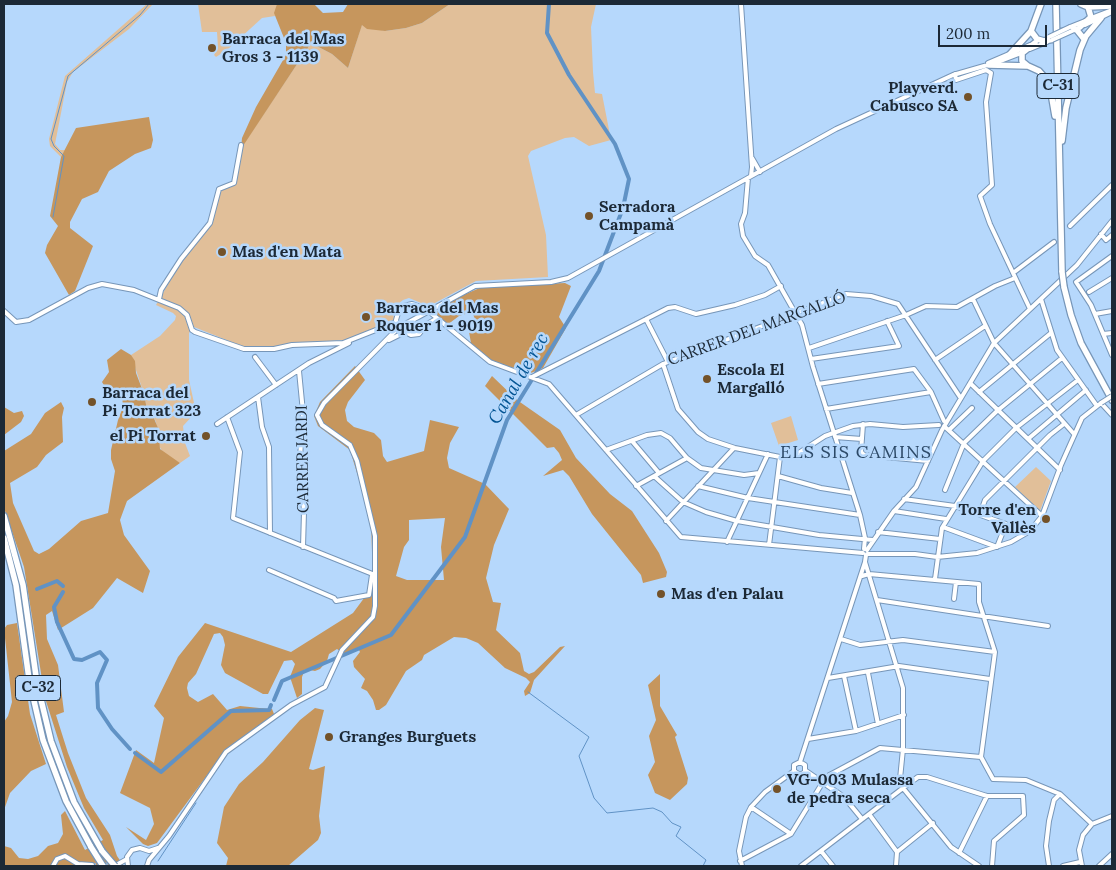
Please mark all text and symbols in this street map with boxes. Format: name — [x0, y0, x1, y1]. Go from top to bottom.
scale bar — [941, 15, 1050, 47]
text: 200 m — [946, 24, 990, 43]
place label: Barraca del Mas Gros 3 - 1139 — [222, 29, 344, 67]
marker: Barraca del Mas Gros 3 - 1139 — [206, 42, 218, 54]
road number: C-31 — [1037, 74, 1079, 98]
place label: Playverd. Cabusco SA — [870, 78, 958, 116]
marker: Playverd. Cabusco SA — [962, 91, 974, 103]
place label: Serradora Campamà — [599, 197, 675, 235]
marker: Serradora Campamà — [583, 210, 595, 222]
place label: Mas d'en Mata — [232, 242, 342, 262]
marker: Mas d'en Mata — [216, 246, 228, 258]
street label: CARRER DEL MARGALLÓ — [665, 288, 849, 370]
place label: Barraca del Mas Roquer 1 - 9019 — [376, 298, 498, 336]
marker: Barraca del Mas Roquer 1 - 9019 — [360, 311, 372, 323]
water label: Canal de rec — [484, 330, 554, 428]
place label: Escola El Margalló — [717, 360, 785, 398]
marker: Escola El Margalló — [701, 373, 713, 385]
place label: Barraca del Pi Torrat 323 — [102, 383, 201, 421]
marker: Barraca del Pi Torrat 323 — [86, 396, 98, 408]
street label: CARRER JARDI — [292, 405, 314, 513]
place label: el Pi Torrat — [110, 426, 196, 446]
marker: el Pi Torrat — [200, 430, 212, 442]
district label: ELS SIS CAMINS — [778, 442, 934, 464]
place label: Torre d'en Vallès — [958, 500, 1036, 538]
marker: Torre d'en Vallès — [1040, 513, 1052, 525]
place label: Mas d'en Palau — [671, 584, 784, 604]
marker: Mas d'en Palau — [655, 588, 667, 600]
road number: C-32 — [15, 676, 60, 700]
place label: Granges Burguets — [339, 727, 476, 747]
marker: Granges Burguets — [323, 731, 335, 743]
place label: VG-003 Mulassa de pedra seca — [787, 770, 913, 808]
marker: VG-003 Mulassa de pedra seca — [771, 783, 783, 795]

